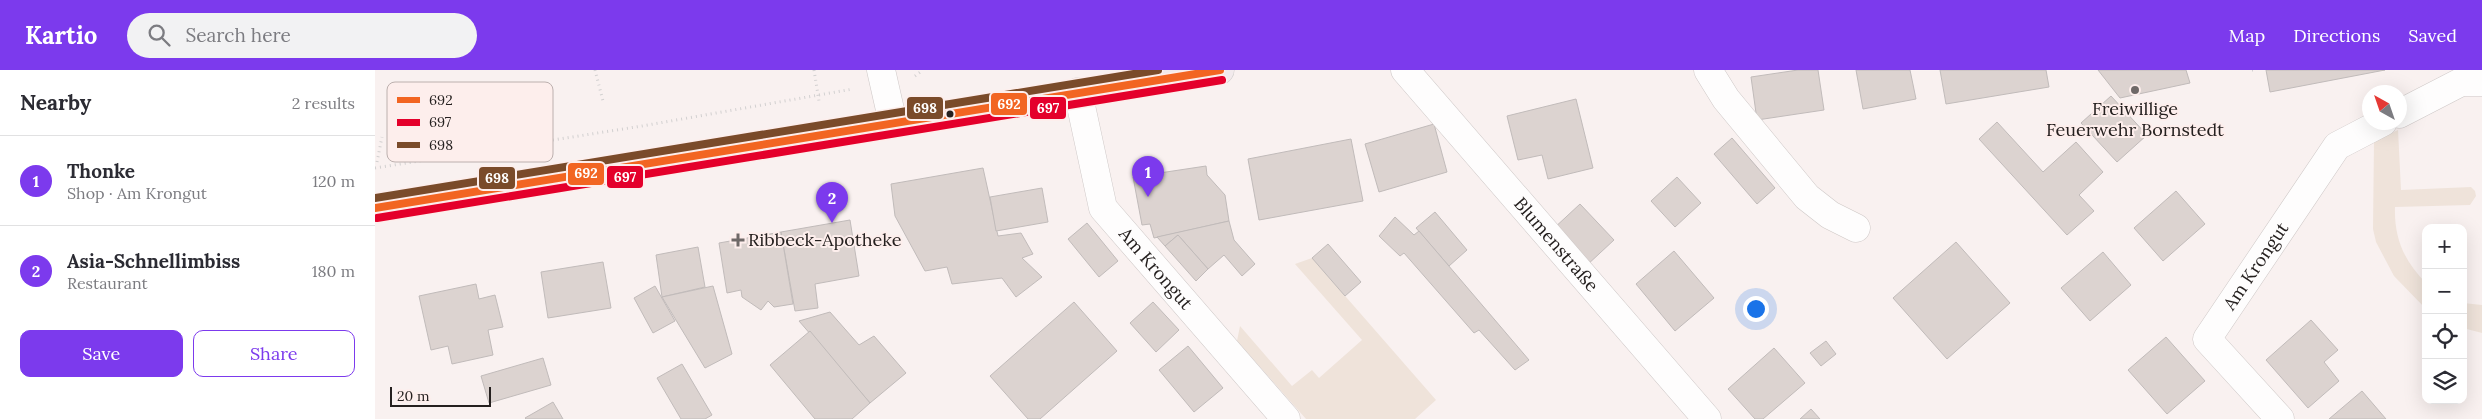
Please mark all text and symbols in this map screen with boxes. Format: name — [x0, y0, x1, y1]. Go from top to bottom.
search box — [127, 13, 477, 58]
text: Kartio — [25, 20, 97, 51]
icon: search — [145, 21, 173, 49]
text: Search here — [185, 23, 291, 47]
text: Map — [2229, 24, 2265, 47]
text: Directions — [2293, 24, 2380, 47]
text: Saved — [2408, 24, 2457, 47]
legend — [387, 82, 553, 162]
marker: Freiwillige Feuerwehr Bornstedt — [2129, 84, 2141, 96]
north arrow — [2362, 85, 2407, 130]
text: Nearby — [20, 89, 91, 116]
text: 692 — [429, 91, 453, 109]
line badge: 692 — [990, 92, 1028, 116]
text: 2 results — [292, 93, 355, 113]
text: 692 — [997, 95, 1021, 113]
line badge: 698 — [906, 96, 944, 120]
line badge: 697 — [1029, 96, 1067, 120]
place label: Freiwillige Feuerwehr Bornstedt — [2046, 97, 2224, 141]
text: 698 — [913, 99, 937, 117]
text: 697 — [1037, 99, 1060, 117]
unlabelled marker — [945, 109, 955, 119]
text: 697 — [429, 113, 452, 131]
text: 698 — [429, 136, 453, 154]
pin: 1 — [1132, 156, 1164, 197]
text: Thonke — [67, 159, 135, 183]
line badge: 692 — [567, 162, 605, 186]
text: 692 — [574, 164, 598, 182]
line badge: 697 — [606, 165, 644, 189]
line badge: 698 — [478, 166, 516, 190]
text: 697 — [614, 168, 637, 186]
text: 698 — [485, 169, 509, 187]
text: 1 — [33, 171, 39, 191]
text: 120 m — [312, 171, 355, 191]
pin: 2 — [816, 182, 848, 223]
text: Shop · Am Krongut — [67, 183, 207, 203]
street label: Blumenstraße — [1509, 192, 1604, 297]
street label: Am Krongut — [2217, 218, 2293, 315]
street label: Am Krongut — [1114, 222, 1198, 314]
map controls — [2422, 224, 2467, 404]
button: + — [2422, 224, 2467, 269]
place label: Ribbeck-Apotheke — [748, 228, 902, 251]
marker: Ribbeck-Apotheke — [732, 234, 744, 246]
text: Asia-Schnellimbiss — [67, 249, 240, 273]
text: 2 — [32, 261, 40, 281]
text: 180 m — [312, 261, 355, 281]
button: − — [2422, 269, 2467, 314]
text: Restaurant — [67, 273, 148, 293]
your location — [1743, 296, 1769, 322]
button: locate — [2422, 314, 2467, 359]
button: Save — [20, 330, 183, 377]
button: Share — [193, 330, 355, 377]
button: layers — [2422, 359, 2467, 404]
scale bar — [390, 384, 491, 407]
text: 20 m — [397, 387, 429, 405]

